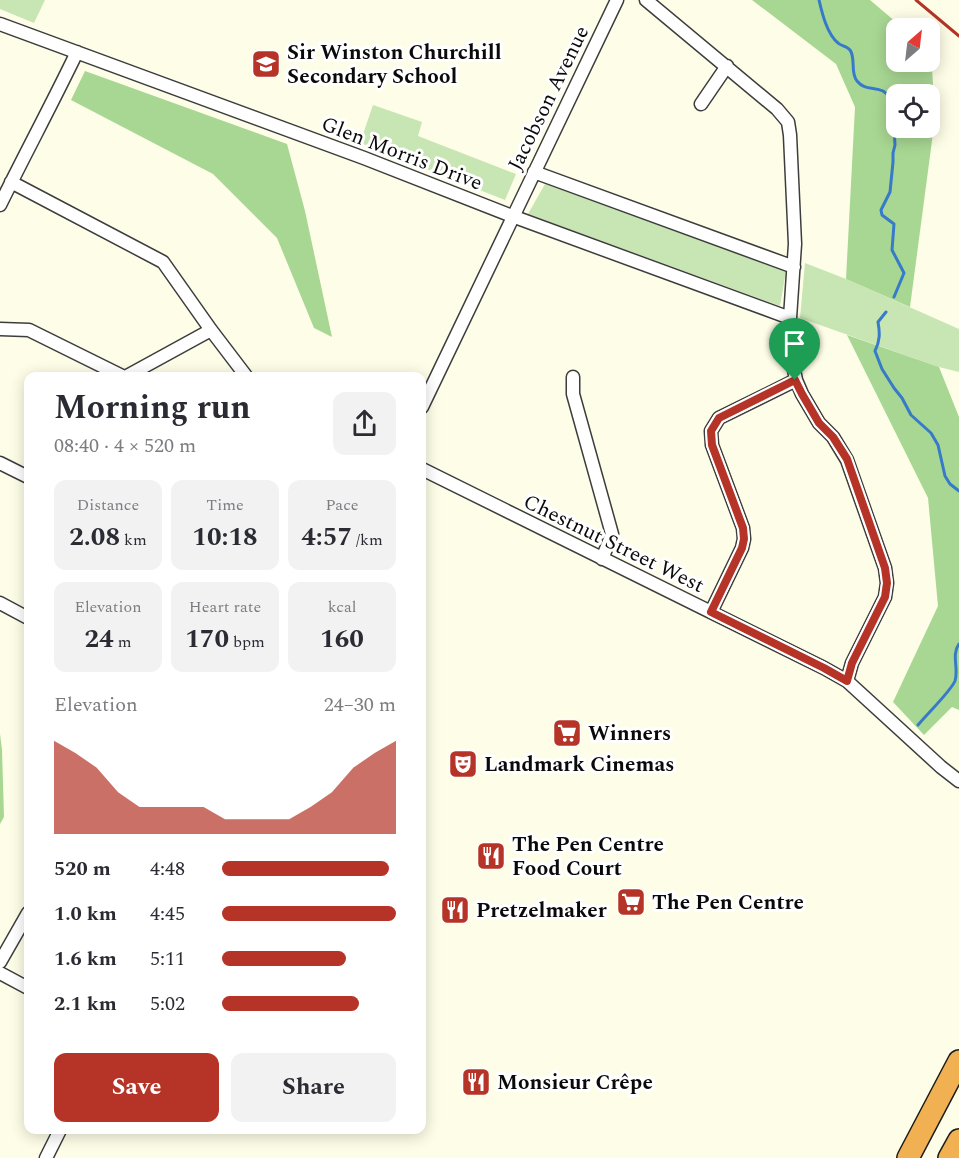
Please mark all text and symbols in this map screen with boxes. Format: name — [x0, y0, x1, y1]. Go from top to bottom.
north arrow — [886, 18, 940, 72]
map controls — [886, 18, 940, 138]
street label: Jacobson Avenue — [500, 20, 598, 176]
place label: Sir Winston Churchill Secondary School — [287, 37, 502, 93]
school or university icon: Sir Winston Churchill Secondary School — [250, 48, 282, 80]
button: locate — [886, 84, 940, 138]
street label: Glen Morris Drive — [316, 108, 487, 199]
pin — [769, 318, 820, 380]
icon: arrive — [778, 327, 811, 360]
text: Morning run — [54, 383, 251, 433]
button: share — [333, 392, 396, 455]
text: 08:40 · 4 × 520 m — [54, 431, 196, 461]
street label: Chestnut Street West — [518, 486, 709, 602]
text: Distance — [77, 493, 139, 517]
text: Time — [206, 493, 244, 517]
text: Pace — [325, 493, 359, 517]
text: 2.08 — [69, 517, 120, 557]
text: 10:18 — [192, 517, 258, 557]
text: 4:57 — [301, 517, 352, 557]
text: km — [120, 528, 147, 552]
text: /km — [352, 528, 383, 552]
text: Elevation — [74, 595, 142, 619]
text: Heart rate — [189, 595, 261, 619]
text: kcal — [328, 595, 356, 619]
text: 24 — [85, 619, 114, 659]
text: 170 — [185, 619, 229, 659]
text: 160 — [320, 619, 364, 659]
text: m — [114, 630, 131, 654]
text: bpm — [229, 630, 265, 654]
text: Elevation — [54, 690, 138, 720]
text: 24–30 m — [324, 690, 396, 720]
supermarket icon: Winners — [551, 717, 583, 749]
place label: Winners — [588, 718, 671, 750]
theatre icon: Landmark Cinemas — [447, 748, 479, 780]
place label: Landmark Cinemas — [484, 749, 674, 781]
place label: The Pen Centre Food Court — [512, 829, 664, 885]
restaurant icon: The Pen Centre Food Court — [475, 840, 507, 872]
text: 520 m — [54, 854, 111, 884]
text: 4:48 — [150, 854, 185, 884]
supermarket icon: The Pen Centre — [615, 886, 647, 918]
place label: The Pen Centre — [652, 887, 804, 919]
restaurant icon: Pretzelmaker — [439, 894, 471, 926]
place label: Pretzelmaker — [476, 895, 607, 927]
text: 1.0 km — [54, 899, 117, 929]
text: 4:45 — [150, 899, 185, 929]
text: 1.6 km — [54, 944, 117, 974]
text: 5:11 — [150, 944, 185, 974]
text: 2.1 km — [54, 989, 117, 1019]
text: 5:02 — [150, 989, 185, 1019]
button: Save — [54, 1053, 219, 1122]
button: Share — [231, 1053, 396, 1122]
restaurant icon: Monsieur Crêpe — [460, 1066, 492, 1098]
place label: Monsieur Crêpe — [497, 1067, 653, 1099]

